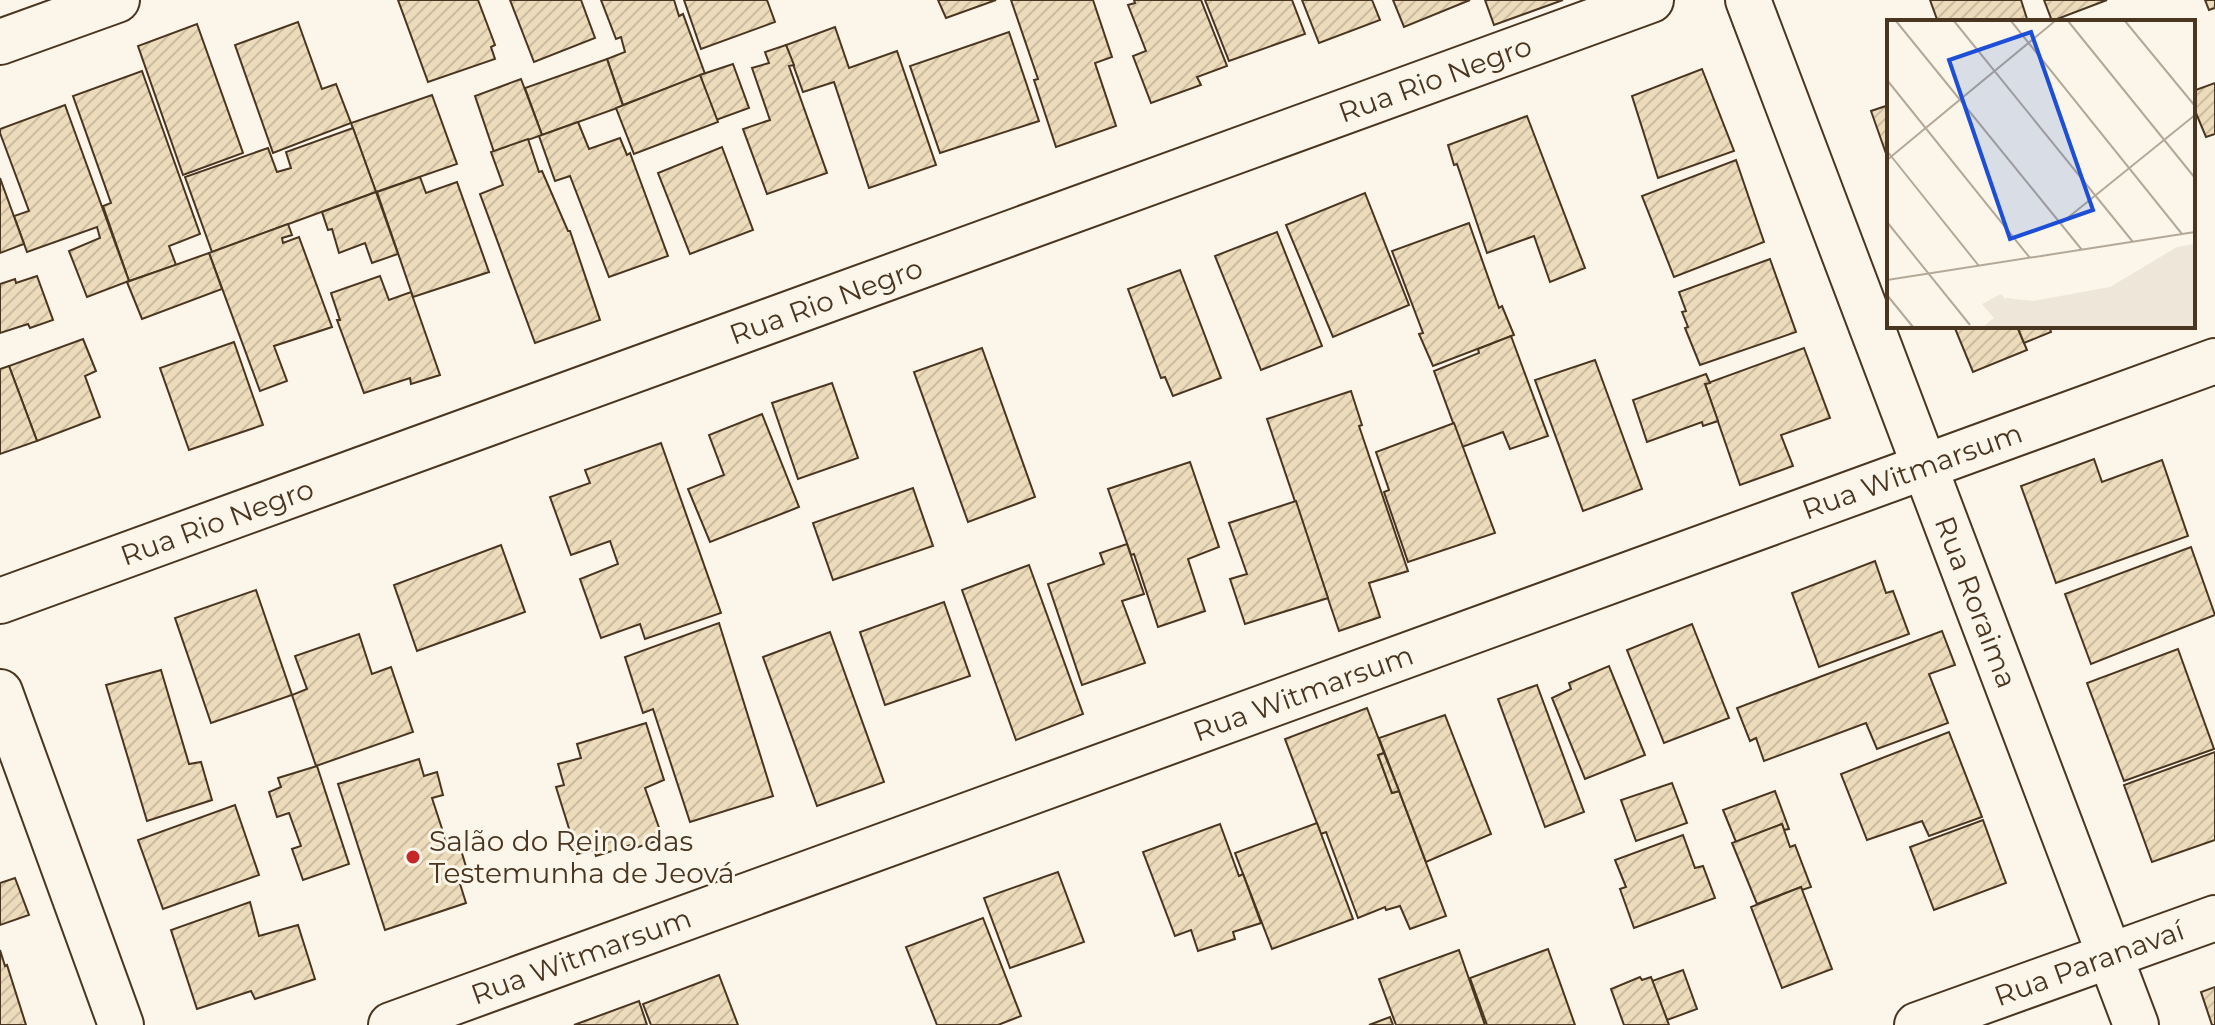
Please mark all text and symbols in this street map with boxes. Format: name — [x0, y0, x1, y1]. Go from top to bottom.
inset map — [1887, 20, 2195, 328]
street label: Rua Rio Negro — [1334, 28, 1536, 130]
street label: Rua Rio Negro — [725, 250, 927, 352]
street label: Rua Witmarsum — [1797, 415, 2027, 527]
street label: Rua Rio Negro — [116, 471, 318, 573]
street label: Rua Roraima — [1928, 511, 2024, 693]
street label: Rua Witmarsum — [1188, 637, 1418, 749]
place label: Salão do Reino das Testemunha de Jeová — [429, 824, 735, 890]
marker: Salão do Reino das Testemunha de Jeová — [404, 848, 422, 866]
street label: Rua Witmarsum — [466, 900, 696, 1012]
street label: Rua Paranavaí — [1989, 912, 2190, 1013]

